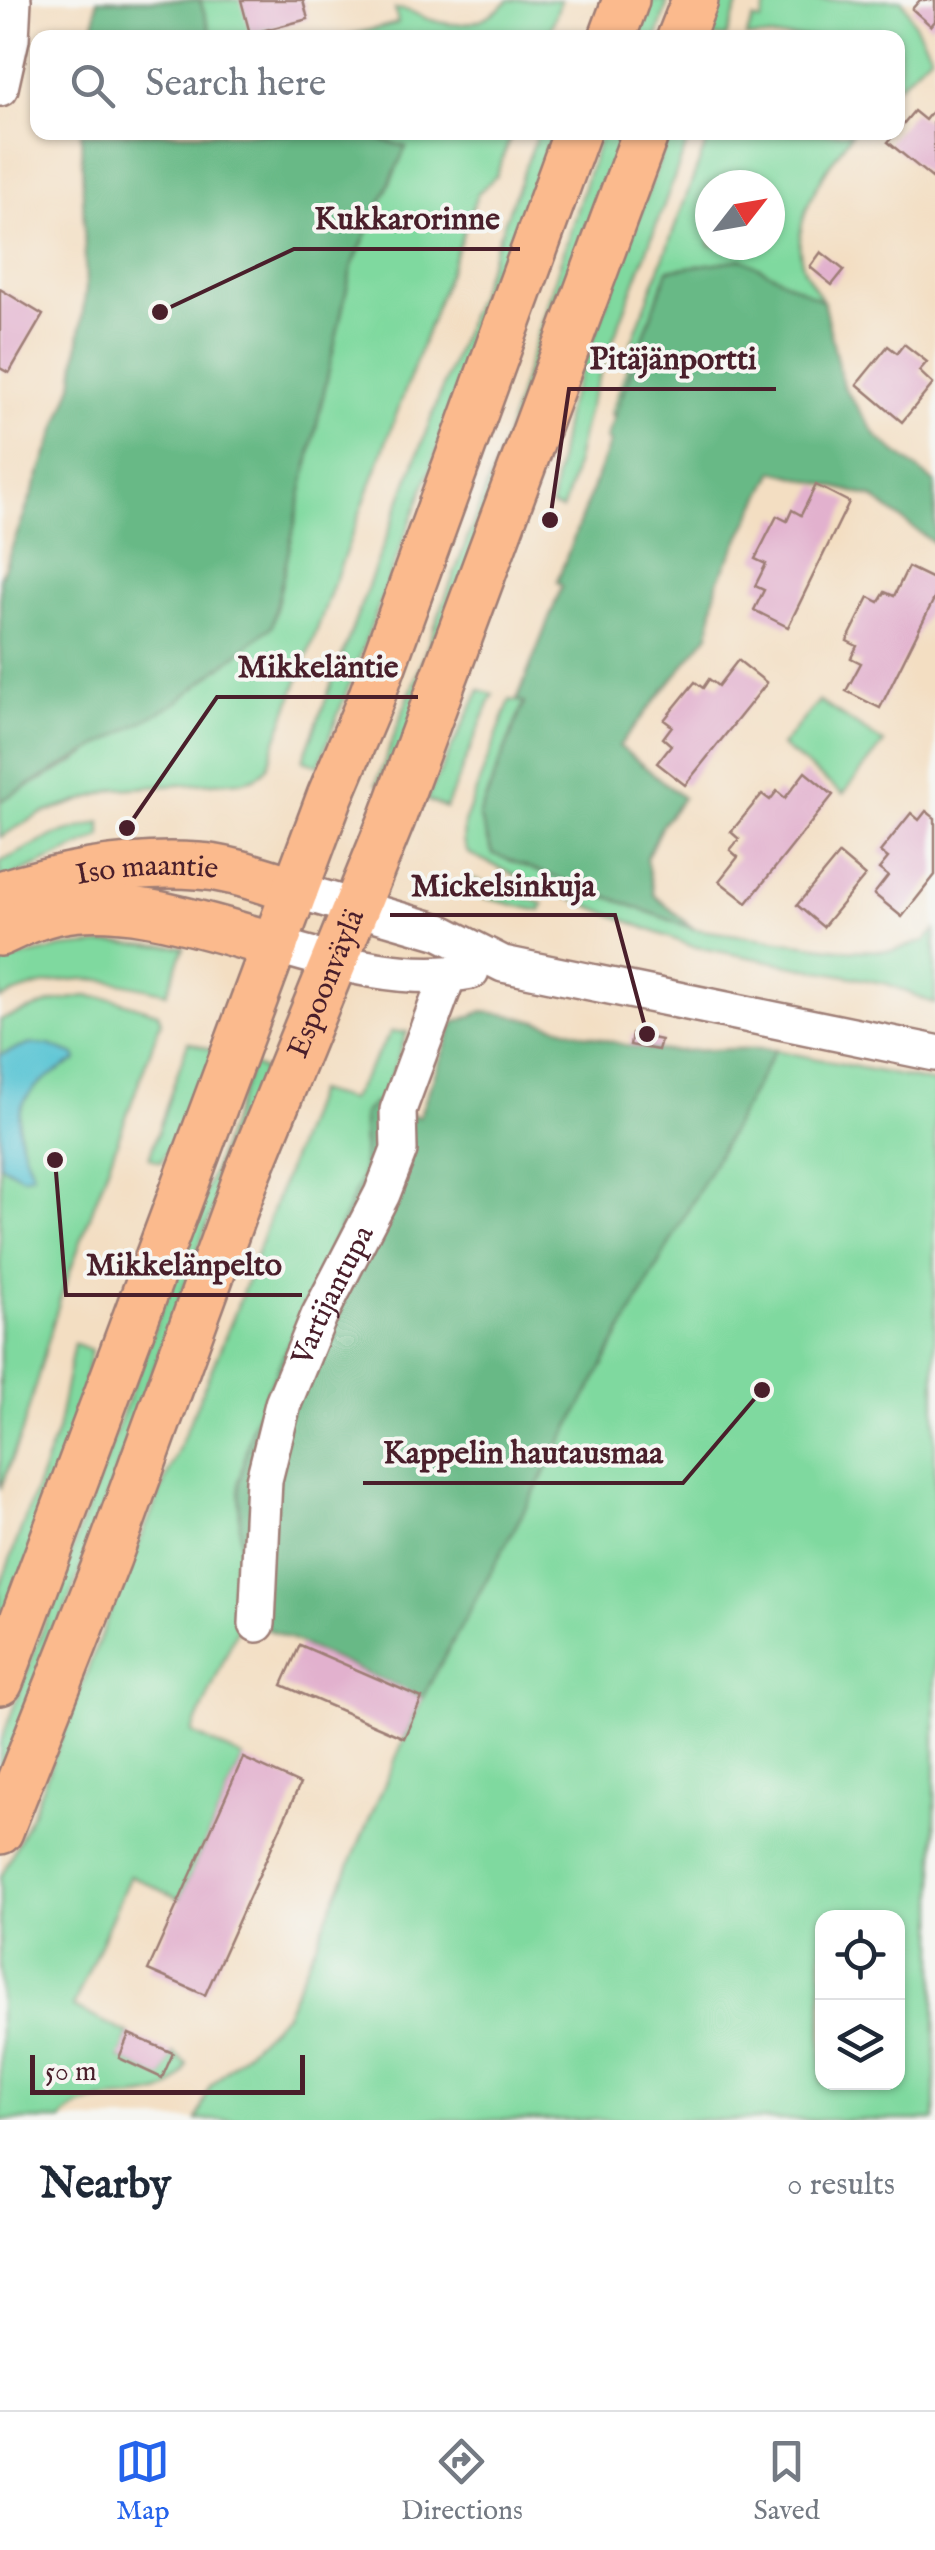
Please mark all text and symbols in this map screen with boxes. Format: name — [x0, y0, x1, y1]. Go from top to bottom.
search box — [30, 30, 905, 140]
icon: search — [65, 58, 120, 113]
text: Search here — [145, 61, 326, 109]
north arrow — [695, 170, 785, 260]
callout: Kukkarorinne — [294, 187, 520, 249]
text: Kukkarorinne — [314, 200, 500, 241]
callout: Pitäjänportti — [569, 327, 776, 389]
text: Pitäjänportti — [589, 340, 757, 381]
callout: Mikkeläntie — [217, 635, 418, 697]
text: Mikkeläntie — [237, 648, 399, 689]
street label: Iso maantie — [73, 848, 221, 895]
callout: Mickelsinkuja — [390, 853, 615, 915]
text: Mickelsinkuja — [411, 867, 596, 908]
street label: Espoonväylä — [280, 904, 374, 1064]
street label: Vartijantupa — [284, 1219, 384, 1372]
callout: Mikkelänpelto — [66, 1233, 302, 1295]
text: Mikkelänpelto — [86, 1246, 282, 1287]
callout: Kappelin hautausmaa — [363, 1421, 683, 1483]
text: Kappelin hautausmaa — [383, 1434, 664, 1475]
map controls — [815, 1910, 905, 2090]
button: locate — [815, 1910, 905, 2000]
button: layers — [815, 2000, 905, 2090]
scale bar — [30, 2050, 305, 2094]
text: 50 m — [45, 2055, 97, 2090]
text: Nearby — [40, 2159, 171, 2212]
text: 0 results — [787, 2165, 895, 2206]
tab: Map — [115, 2434, 170, 2529]
tab: Directions — [401, 2434, 523, 2529]
tab: Saved — [753, 2434, 820, 2529]

